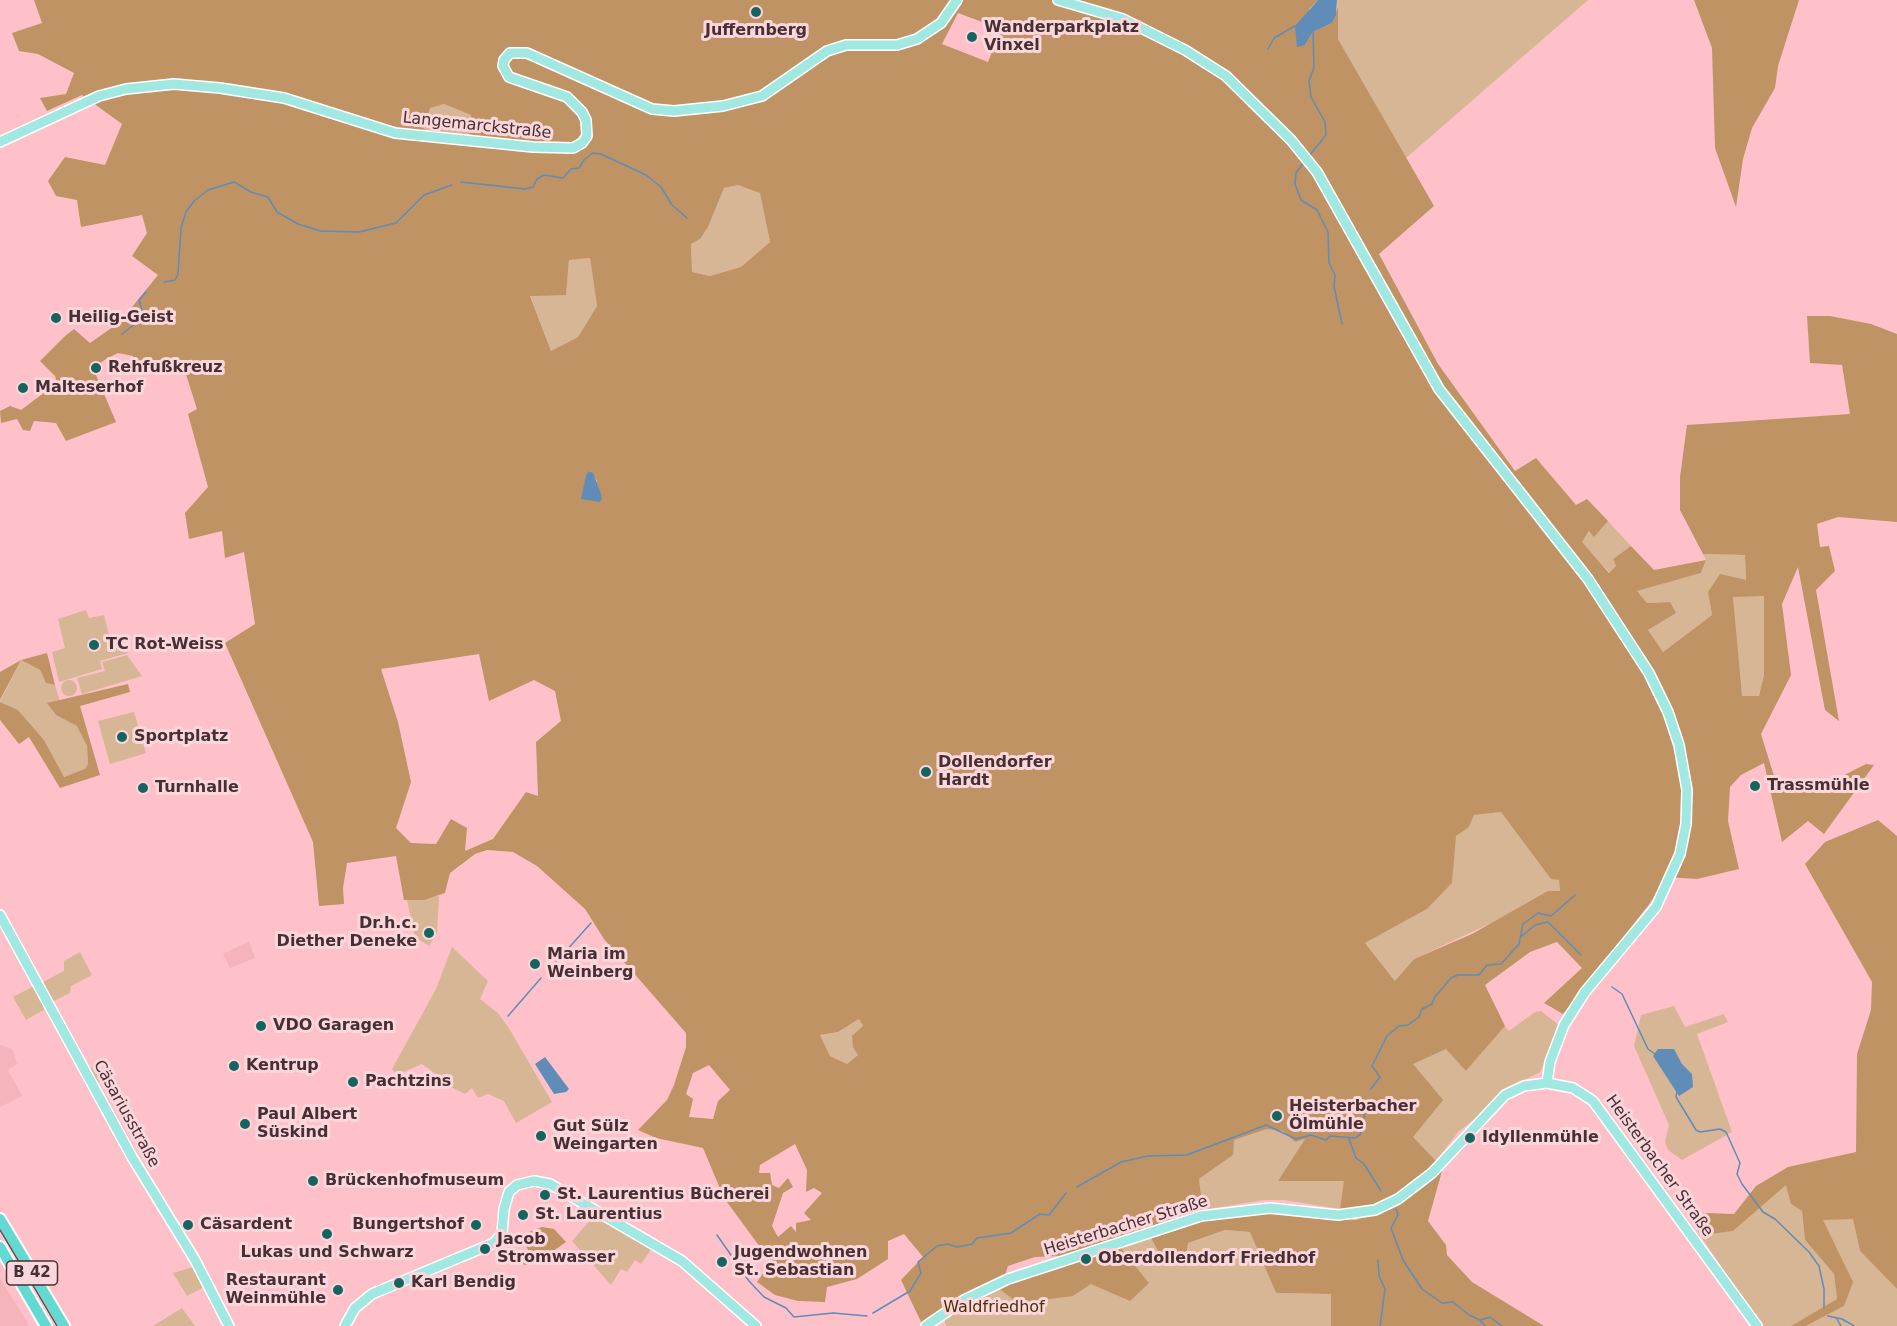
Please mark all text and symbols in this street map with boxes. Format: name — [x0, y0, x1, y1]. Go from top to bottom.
marker: Juffernberg — [749, 5, 763, 19]
place label: Wanderparkplatz Vinxel — [984, 18, 1139, 56]
place label: Juffernberg — [705, 21, 807, 41]
marker: Wanderparkplatz Vinxel — [965, 30, 979, 44]
street label: Langemarckstraße — [402, 109, 552, 143]
place label: Heilig-Geist — [68, 308, 173, 328]
marker: Heilig-Geist — [49, 311, 63, 325]
place label: Rehfußkreuz — [108, 358, 223, 378]
marker: Rehfußkreuz — [89, 361, 103, 375]
place label: Malteserhof — [35, 378, 143, 398]
marker: Malteserhof — [16, 381, 30, 395]
place label: TC Rot-Weiss — [106, 635, 224, 655]
marker: TC Rot-Weiss — [87, 638, 101, 652]
place label: Sportplatz — [134, 727, 228, 747]
marker: Sportplatz — [115, 730, 129, 744]
place label: Dollendorfer Hardt — [938, 753, 1052, 791]
marker: Dollendorfer Hardt — [919, 765, 933, 779]
place label: Trassmühle — [1767, 776, 1870, 796]
place label: Turnhalle — [155, 778, 239, 798]
marker: Trassmühle — [1748, 779, 1762, 793]
marker: Turnhalle — [136, 781, 150, 795]
place label: Dr.h.c. Diether Deneke — [277, 914, 417, 952]
marker: Dr.h.c. Diether Deneke — [422, 926, 436, 940]
place label: Maria im Weinberg — [547, 945, 633, 983]
marker: Maria im Weinberg — [528, 957, 542, 971]
place label: VDO Garagen — [273, 1016, 394, 1036]
marker: VDO Garagen — [254, 1019, 268, 1033]
place label: Kentrup — [246, 1056, 319, 1076]
street label: Cäsariusstraße — [89, 1057, 163, 1171]
marker: Kentrup — [227, 1059, 241, 1073]
place label: Pachtzins — [365, 1072, 451, 1092]
marker: Pachtzins — [346, 1075, 360, 1089]
street label: Heisterbacher Straße — [1601, 1091, 1717, 1241]
place label: Heisterbacher Ölmühle — [1289, 1097, 1417, 1135]
place label: Paul Albert Süskind — [257, 1105, 357, 1143]
marker: Heisterbacher Ölmühle — [1270, 1109, 1284, 1123]
marker: Paul Albert Süskind — [238, 1117, 252, 1131]
place label: Gut Sülz Weingarten — [553, 1117, 658, 1155]
place label: Idyllenmühle — [1482, 1128, 1599, 1148]
marker: Gut Sülz Weingarten — [534, 1129, 548, 1143]
marker: Idyllenmühle — [1463, 1131, 1477, 1145]
place label: Brückenhofmuseum — [325, 1171, 504, 1191]
marker: Brückenhofmuseum — [306, 1174, 320, 1188]
place label: St. Laurentius Bücherei — [557, 1185, 769, 1205]
marker: St. Laurentius Bücherei — [538, 1188, 552, 1202]
street label: Heisterbacher Straße — [1042, 1192, 1210, 1260]
place label: St. Laurentius — [535, 1205, 662, 1225]
marker: St. Laurentius — [516, 1208, 530, 1222]
place label: Cäsardent — [200, 1215, 292, 1235]
place label: Bungertshof — [352, 1215, 464, 1235]
marker: Cäsardent — [181, 1218, 195, 1232]
marker: Bungertshof — [469, 1218, 483, 1232]
marker: Lukas und Schwarz — [320, 1227, 334, 1241]
place label: Jacob Stromwasser — [497, 1230, 615, 1268]
marker: Jacob Stromwasser — [478, 1242, 492, 1256]
place label: Lukas und Schwarz — [240, 1243, 414, 1263]
place label: Jugendwohnen St. Sebastian — [734, 1243, 867, 1281]
place label: Oberdollendorf Friedhof — [1098, 1249, 1315, 1269]
marker: Oberdollendorf Friedhof — [1079, 1252, 1093, 1266]
marker: Jugendwohnen St. Sebastian — [715, 1255, 729, 1269]
road number: B 42 — [6, 1261, 57, 1285]
place label: Restaurant Weinmühle — [225, 1271, 326, 1309]
place label: Karl Bendig — [411, 1273, 516, 1293]
marker: Karl Bendig — [392, 1276, 406, 1290]
marker: Restaurant Weinmühle — [331, 1283, 345, 1297]
park label: Waldfriedhof — [943, 1298, 1045, 1318]

